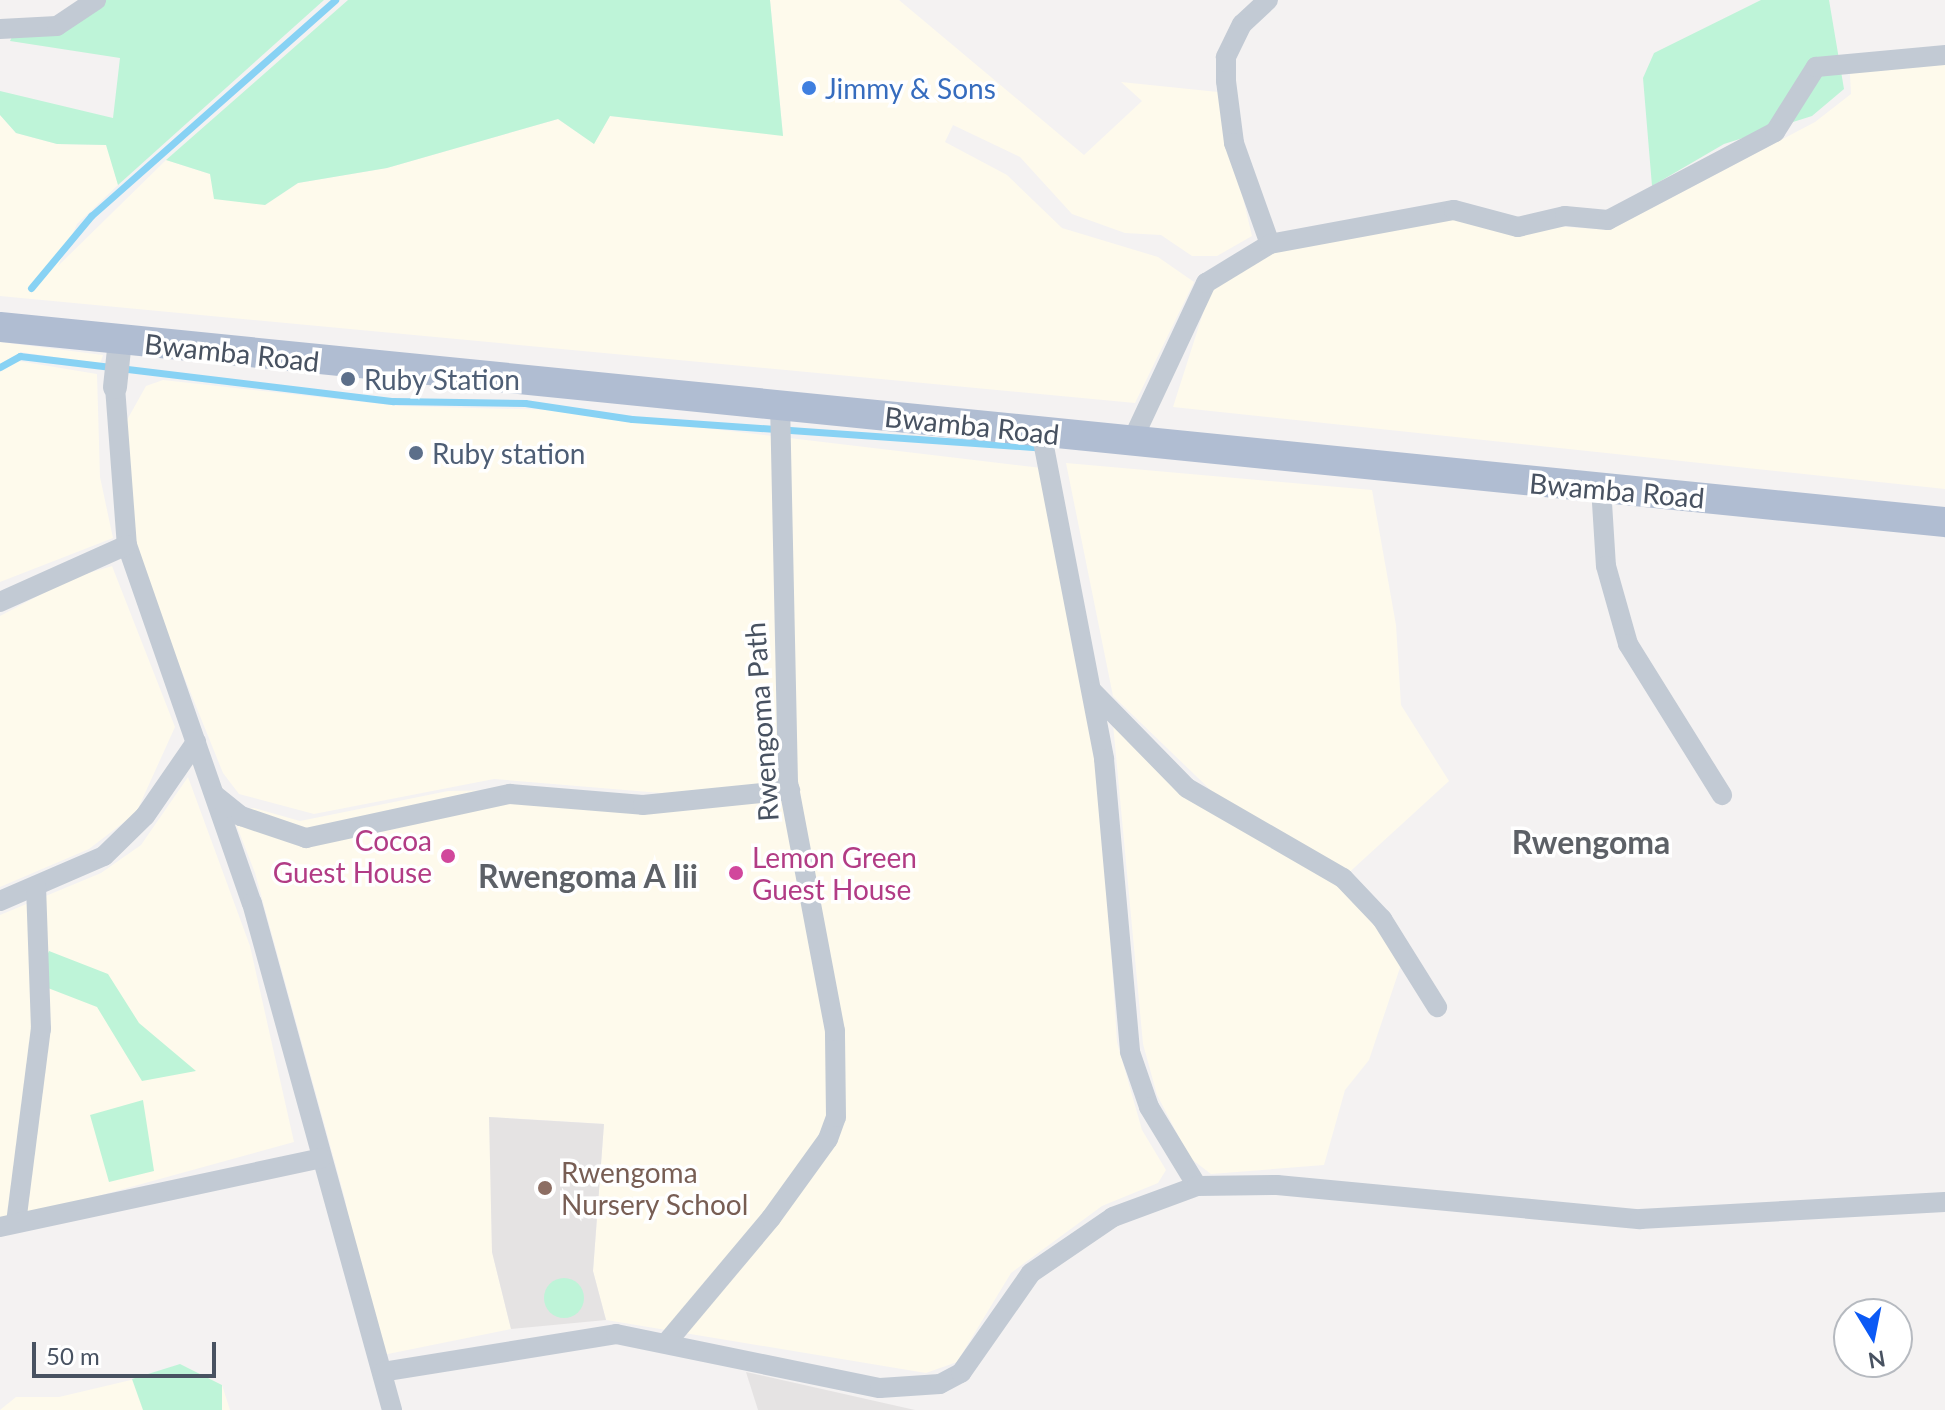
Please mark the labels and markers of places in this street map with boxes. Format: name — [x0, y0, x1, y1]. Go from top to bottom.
place label: Jimmy & Sons — [825, 71, 996, 105]
marker: Jimmy & Sons — [800, 79, 818, 97]
place label: Ruby Station — [364, 362, 521, 396]
marker: Ruby Station — [339, 370, 357, 388]
place label: Ruby station — [432, 436, 586, 470]
marker: Ruby station — [407, 444, 425, 462]
place label: Cocoa Guest House — [273, 823, 432, 889]
place label: Lemon Green Guest House — [752, 840, 917, 906]
marker: Cocoa Guest House — [439, 847, 457, 865]
marker: Lemon Green Guest House — [727, 864, 745, 882]
place label: Rwengoma Nursery School — [561, 1155, 749, 1221]
marker: Rwengoma Nursery School — [536, 1179, 554, 1197]

